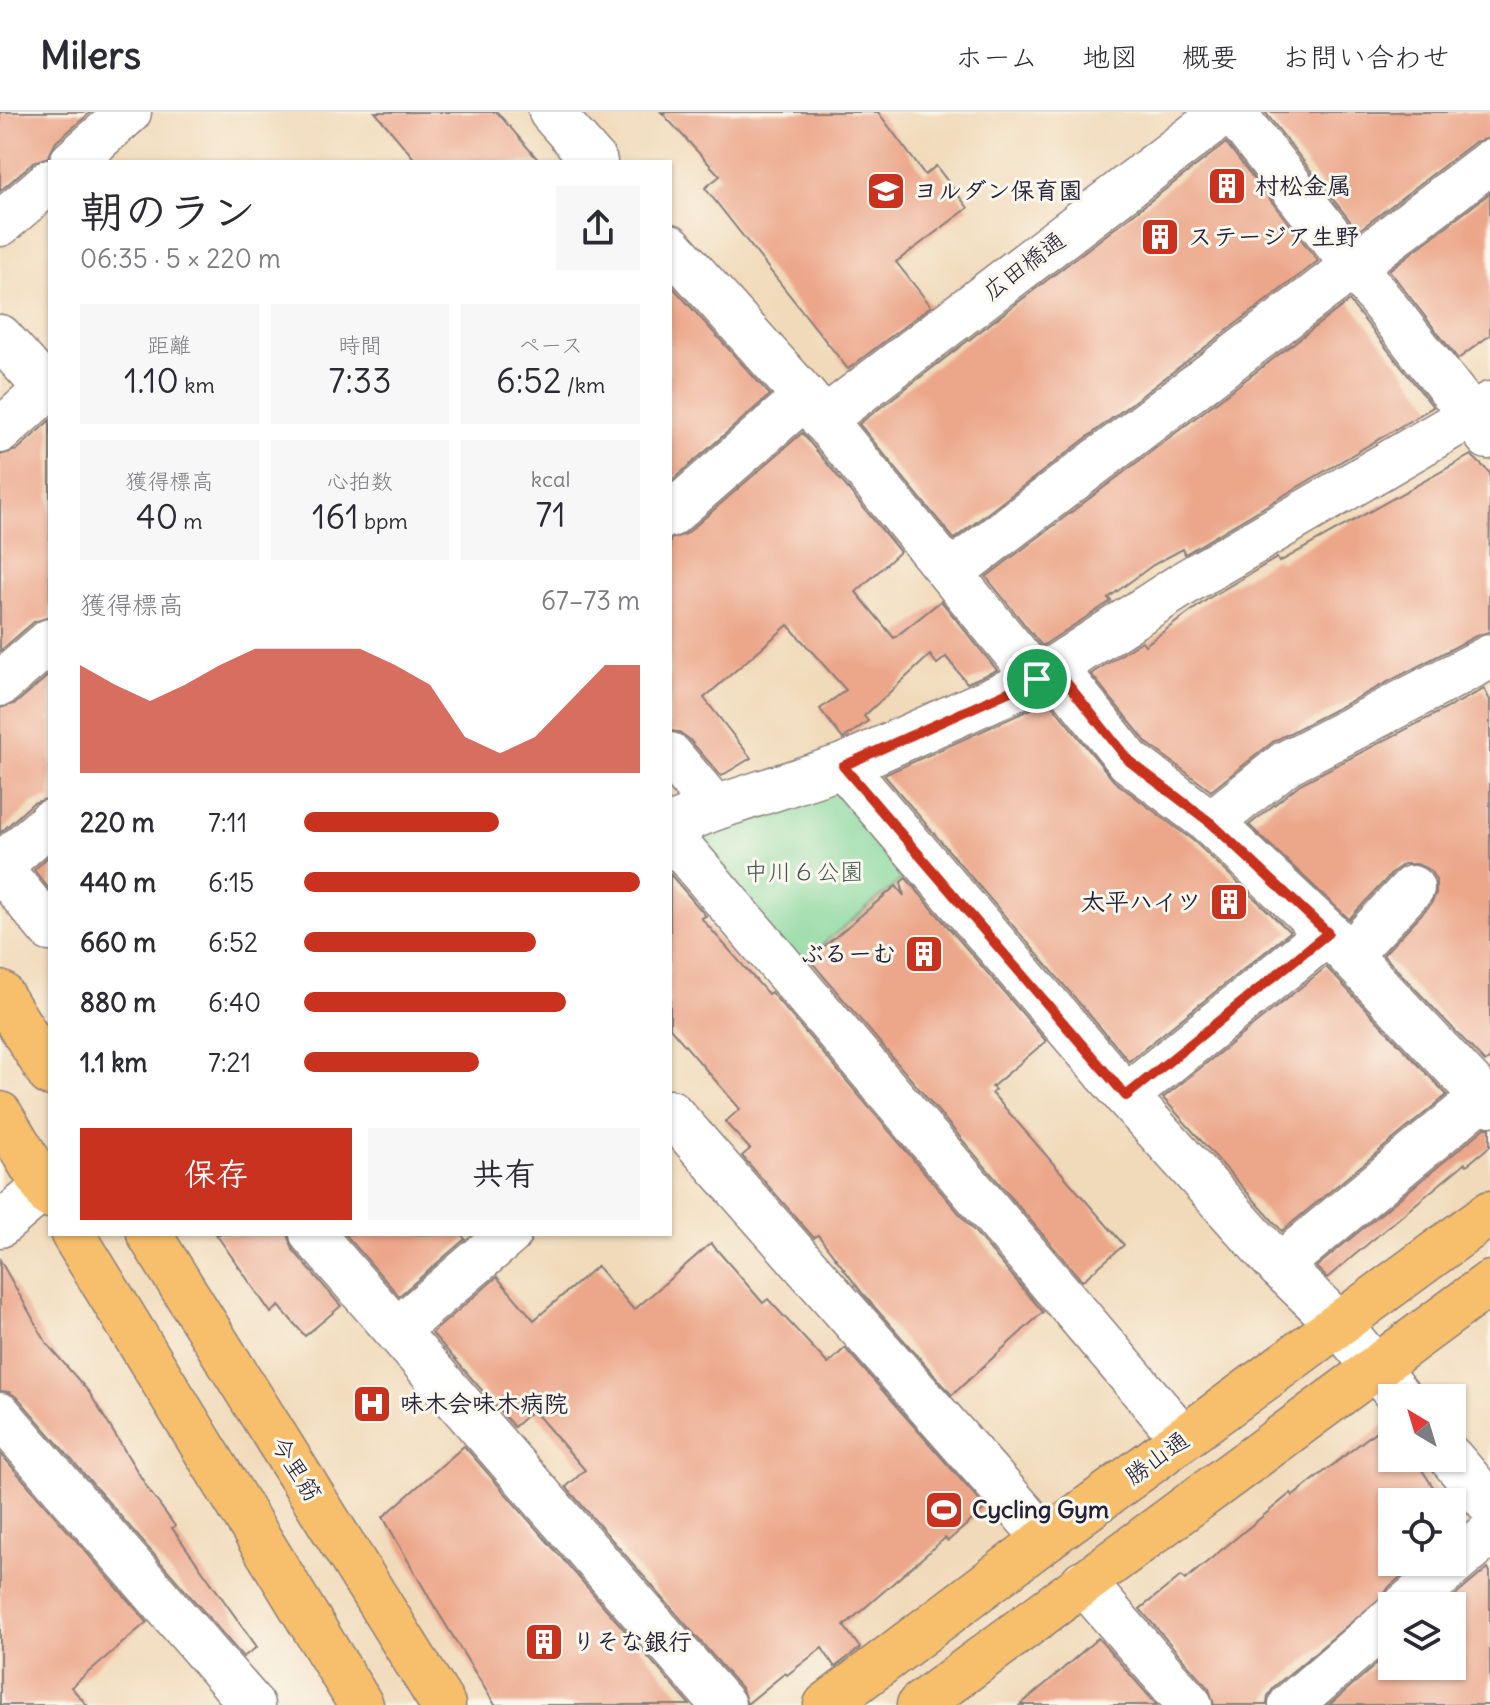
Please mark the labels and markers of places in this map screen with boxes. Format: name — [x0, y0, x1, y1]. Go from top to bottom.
building icon: 村松金属 — [1206, 165, 1248, 207]
school or university icon: ヨルダン保育園 — [865, 170, 907, 212]
place label: 村松金属 — [1255, 170, 1351, 200]
place label: ヨルダン保育園 — [914, 175, 1082, 205]
building icon: ステージア生野 — [1139, 216, 1181, 258]
place label: ステージア生野 — [1188, 221, 1359, 251]
pin — [1003, 645, 1071, 713]
building icon: 太平ハイツ — [1208, 881, 1250, 923]
place label: 太平ハイツ — [1081, 886, 1201, 916]
building icon: ぶるーむ — [903, 933, 945, 975]
place label: ぶるーむ — [800, 938, 896, 968]
hospital icon: 味木会味木病院 — [351, 1383, 393, 1425]
place label: 味木会味木病院 — [400, 1388, 568, 1418]
sports icon: Cycling Gym — [923, 1489, 965, 1531]
place label: Cycling Gym — [972, 1494, 1109, 1524]
building icon: りそな銀行 — [523, 1621, 565, 1663]
place label: りそな銀行 — [572, 1626, 692, 1656]

